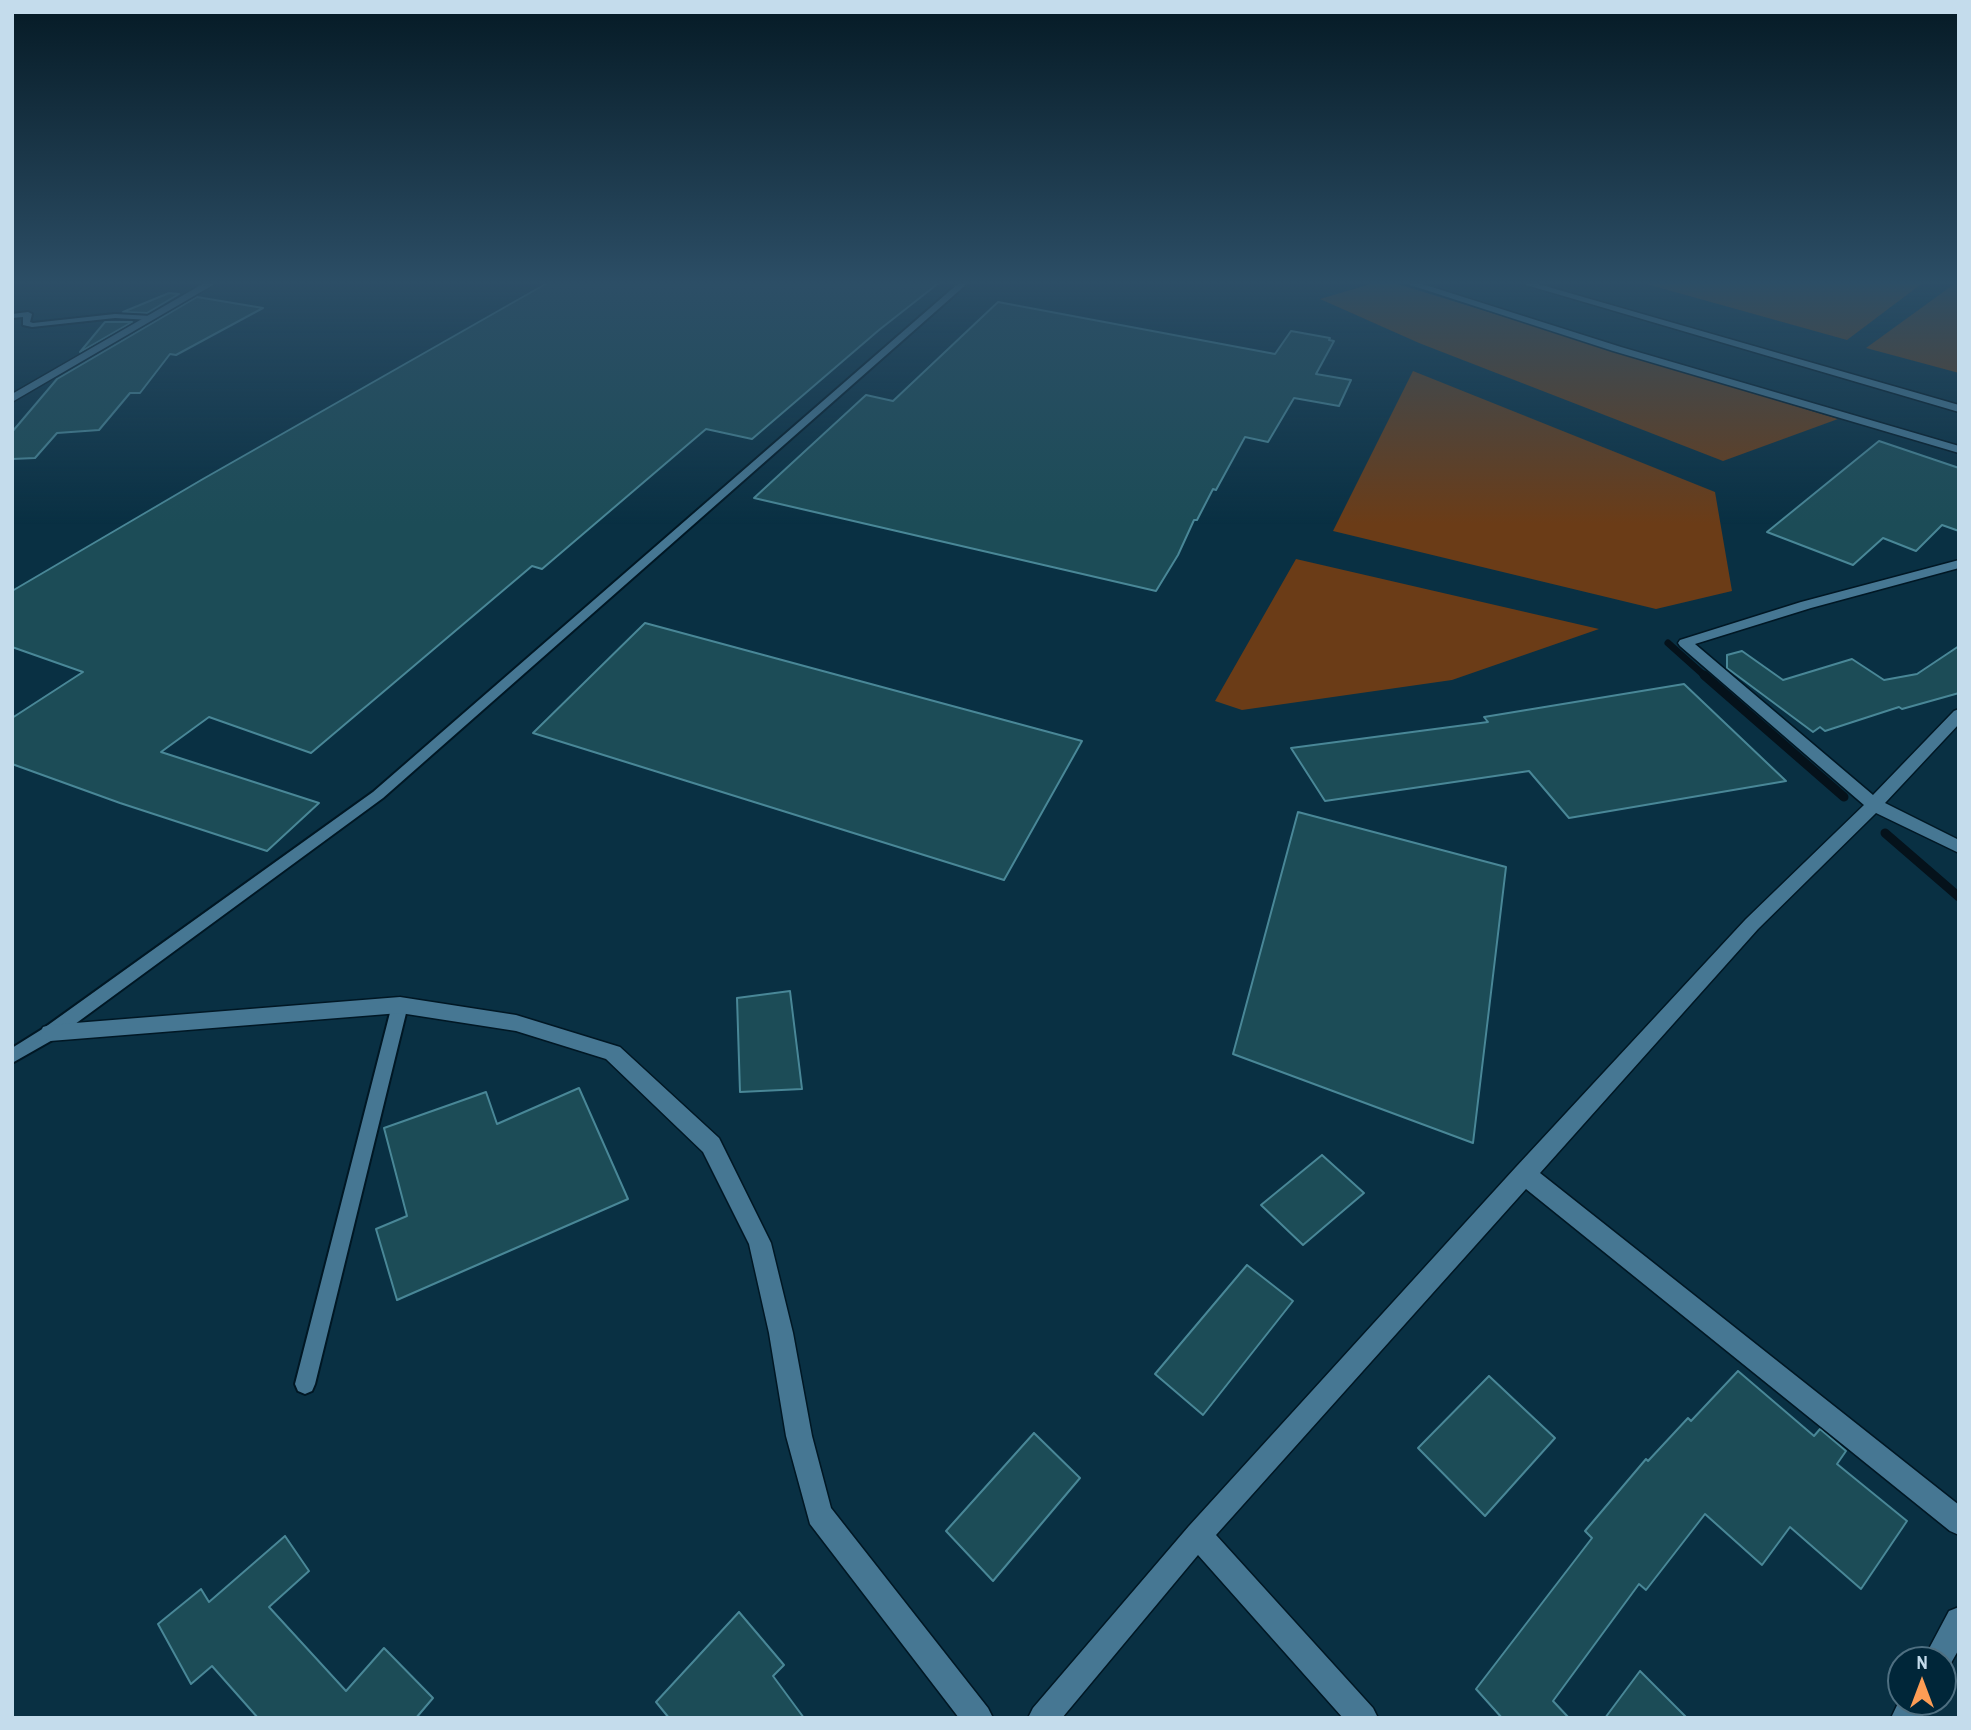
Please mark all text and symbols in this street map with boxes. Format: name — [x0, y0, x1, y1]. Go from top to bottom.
north arrow — [1887, 1646, 1957, 1716]
text: N — [1916, 1649, 1928, 1675]

